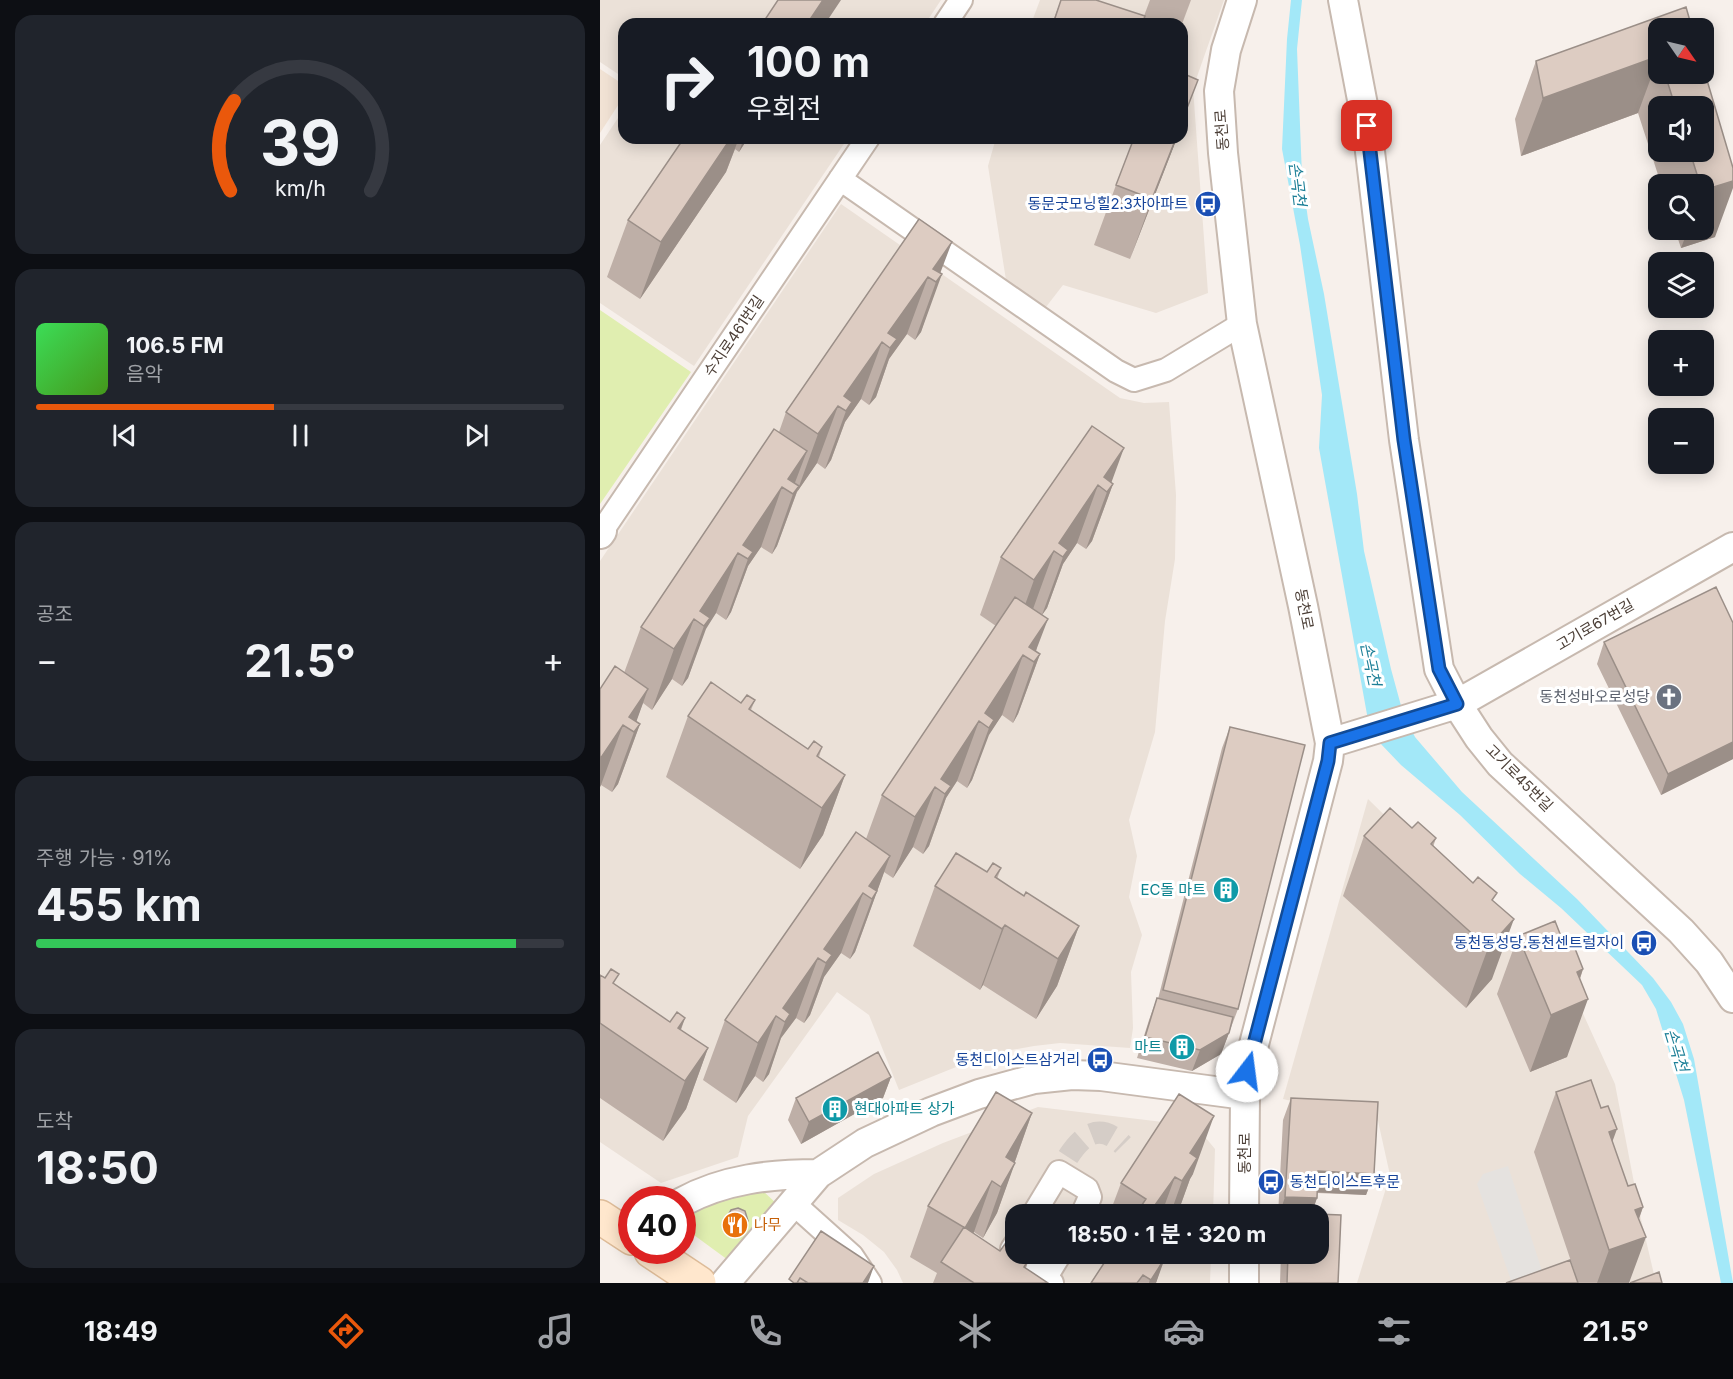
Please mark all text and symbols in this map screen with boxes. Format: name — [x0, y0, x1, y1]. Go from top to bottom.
north arrow — [1648, 18, 1714, 84]
map controls — [1648, 18, 1714, 474]
text: 100 m — [747, 36, 870, 87]
icon: right — [648, 42, 726, 120]
text: 우회전 — [747, 92, 822, 125]
button: sound — [1648, 96, 1714, 162]
pin — [1341, 100, 1392, 151]
text: 39 — [260, 105, 340, 180]
street label: 동천로 — [1211, 109, 1232, 151]
icon: arrive — [1350, 109, 1383, 142]
water label: 손곡천 — [1285, 161, 1311, 209]
button: search — [1648, 174, 1714, 240]
text: km/h — [275, 176, 325, 202]
bus stop icon: 동문굿모닝힐2.3차아파트 — [1193, 189, 1223, 219]
place label: 동문굿모닝힐2.3차아파트 — [1028, 194, 1188, 213]
button: layers — [1648, 252, 1714, 318]
street label: 수지로461번길 — [699, 291, 768, 380]
button: + — [1648, 330, 1714, 396]
text: 106.5 FM — [126, 332, 224, 358]
text: 음악 — [126, 362, 163, 386]
button: − — [1648, 408, 1714, 474]
icon: previous — [108, 419, 141, 452]
icon: pause — [284, 419, 317, 452]
icon: next — [460, 419, 493, 452]
street label: 동천로 — [1291, 587, 1318, 631]
street label: 고기로67번길 — [1552, 595, 1637, 654]
text: 공조 — [36, 602, 73, 626]
text: 21.5° — [244, 633, 356, 688]
text: − — [36, 640, 58, 680]
text: + — [542, 640, 564, 680]
water label: 손곡천 — [1357, 640, 1386, 690]
church icon: 동천성바오로성당 — [1654, 682, 1684, 712]
place label: 동천성바오로성당 — [1540, 687, 1650, 706]
street label: 고기로45번길 — [1482, 740, 1557, 815]
text: 주행 가능 · 91% — [36, 846, 172, 870]
building icon: EC돌 마트 — [1211, 875, 1241, 905]
text: 455 km — [36, 877, 202, 932]
place label: EC돌 마트 — [1140, 880, 1206, 899]
bus stop icon: 동천동성당.동천센트럴자이 — [1629, 928, 1659, 958]
place label: 동천동성당.동천센트럴자이 — [1454, 933, 1624, 952]
water label: 손곡천 — [1661, 1026, 1694, 1076]
building icon: 마트 — [1167, 1032, 1197, 1062]
place label: 마트 — [1134, 1037, 1162, 1056]
position arrow — [1215, 1039, 1279, 1103]
bus stop icon: 동천디이스트삼거리 — [1085, 1045, 1115, 1075]
place label: 동천디이스트삼거리 — [956, 1050, 1080, 1069]
building icon: 현대아파트 상가 — [820, 1094, 850, 1124]
place label: 현대아파트 상가 — [854, 1099, 955, 1118]
text: 도착 — [36, 1109, 73, 1133]
street label: 동천로 — [1235, 1132, 1254, 1174]
text: 18:50 — [36, 1140, 159, 1195]
bus stop icon: 동천디이스트후문 — [1256, 1167, 1286, 1197]
place label: 동천디이스트후문 — [1290, 1172, 1400, 1191]
speed limit sign: 40 — [618, 1186, 696, 1264]
restaurant icon: 나무 — [720, 1210, 750, 1240]
place label: 나무 — [754, 1215, 782, 1234]
text: 18:50 · 1 분 · 320 m — [1068, 1221, 1266, 1247]
icon: directions — [325, 1310, 367, 1352]
icon: music — [535, 1310, 577, 1352]
icon: phone — [744, 1310, 786, 1352]
icon: climate — [954, 1310, 996, 1352]
icon: car — [1163, 1310, 1205, 1352]
icon: filters — [1373, 1310, 1415, 1352]
text: 18:49 — [84, 1315, 158, 1348]
text: 21.5° — [1582, 1315, 1649, 1348]

